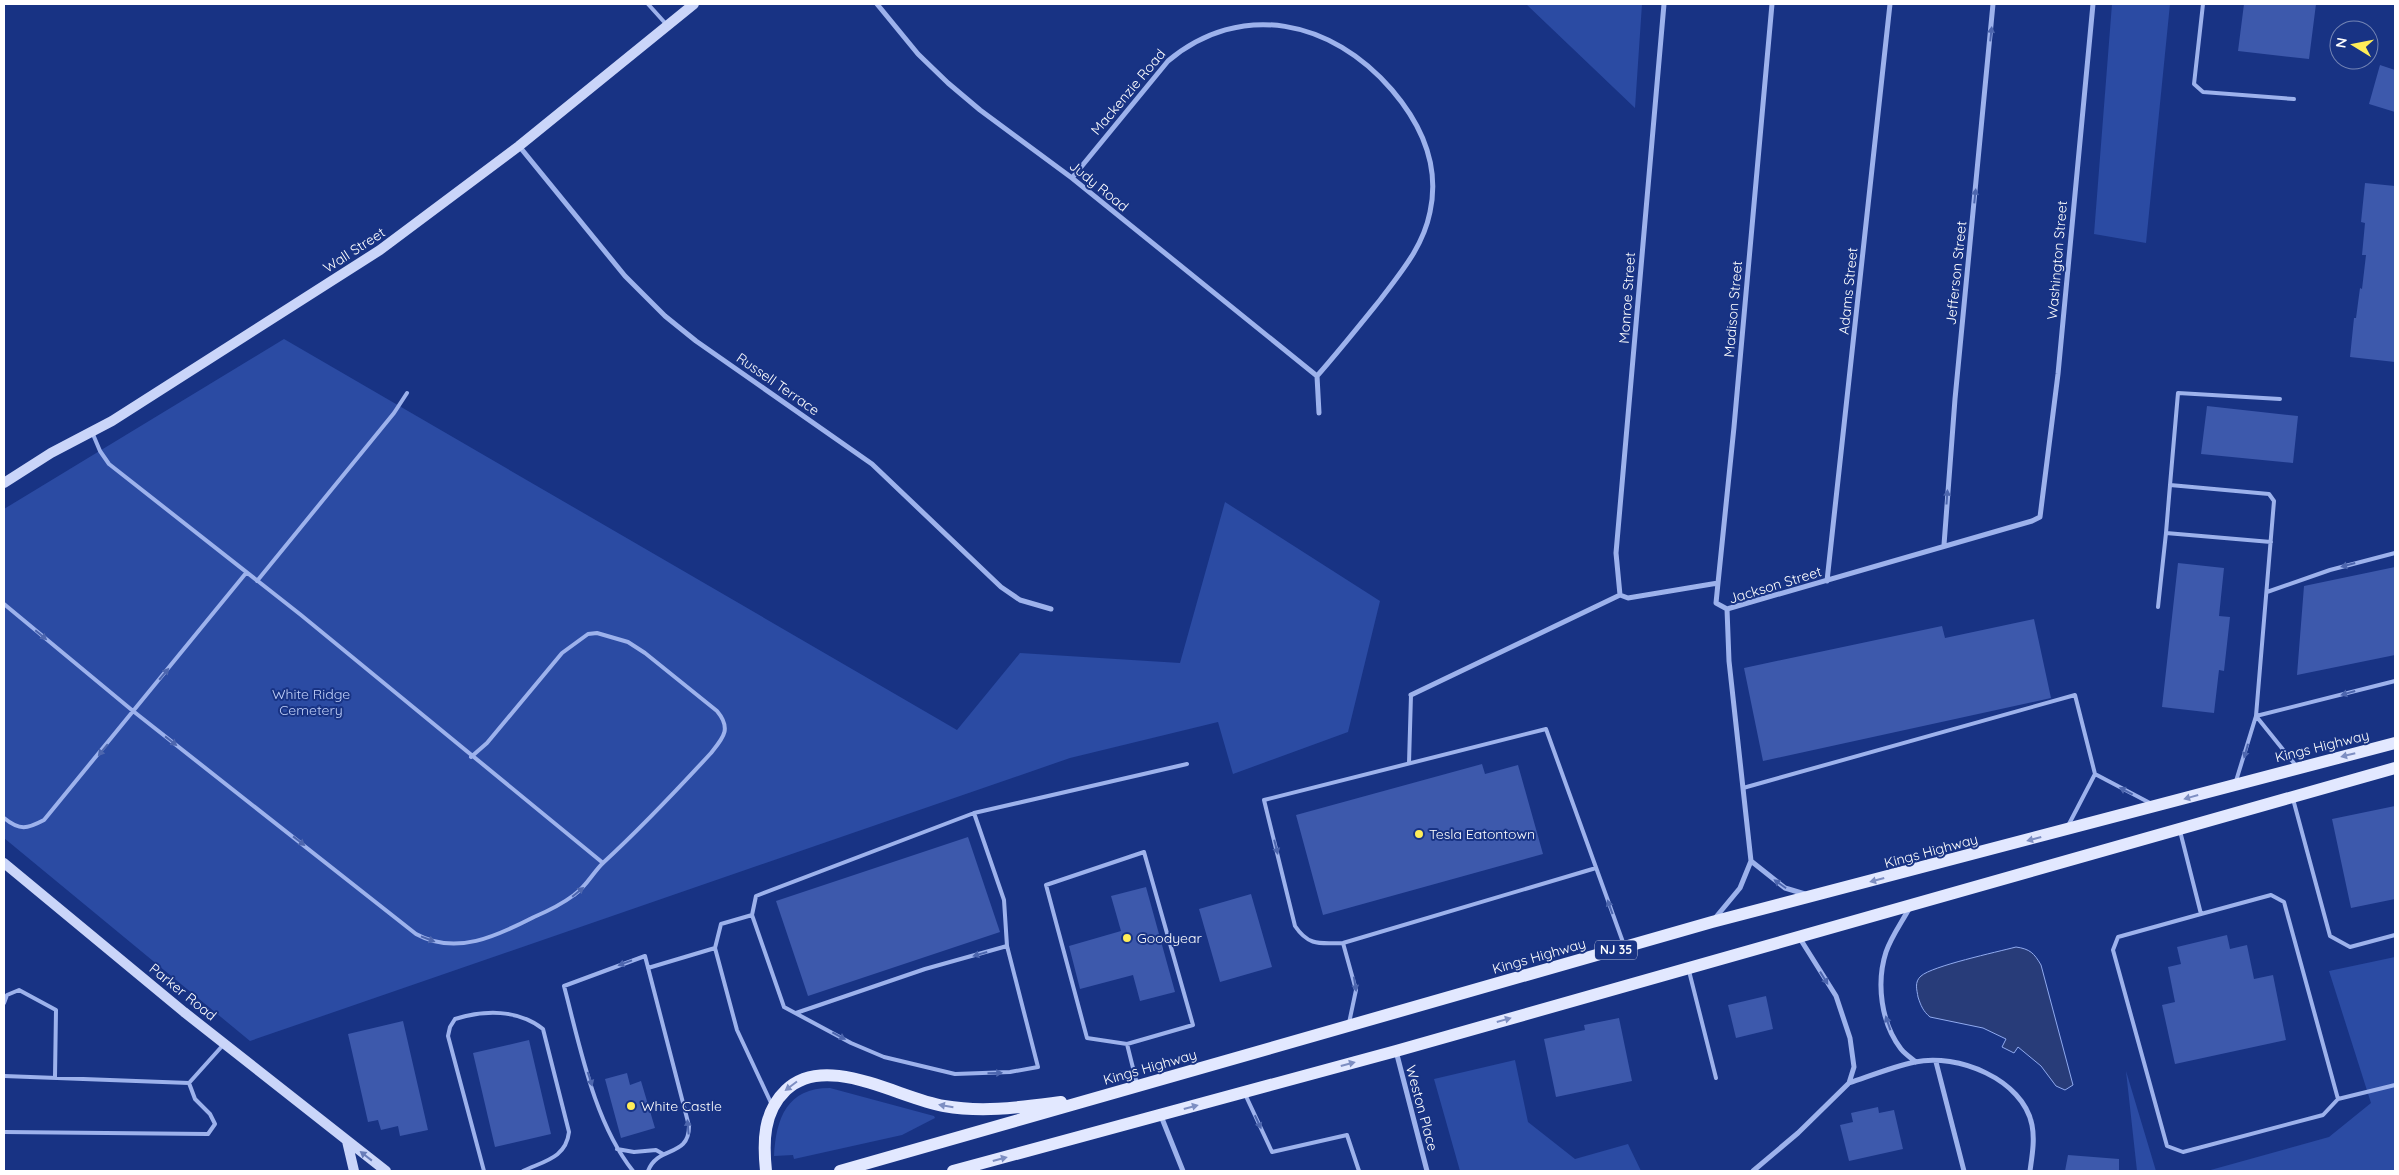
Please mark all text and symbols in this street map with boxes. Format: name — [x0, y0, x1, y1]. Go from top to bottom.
north arrow — [2329, 20, 2379, 70]
one-way arrow — [1987, 26, 1995, 42]
text: N — [2331, 36, 2351, 49]
street label: Mackenzie Road — [1087, 45, 1169, 139]
street label: Judy Road — [1066, 157, 1132, 215]
one-way arrow — [1971, 187, 1979, 203]
street label: Washington Street — [2043, 199, 2071, 320]
street label: Jefferson Street — [1942, 220, 1970, 326]
street label: Wall Street — [320, 223, 389, 277]
street label: Adams Street — [1834, 246, 1862, 335]
street label: Monroe Street — [1615, 251, 1639, 344]
street label: Madison Street — [1720, 260, 1746, 358]
street label: Russell Terrace — [733, 349, 823, 419]
one-way arrow — [1944, 489, 1952, 505]
street label: Jackson Street — [1726, 562, 1824, 608]
one-way arrow — [2341, 562, 2356, 570]
one-way arrow — [35, 630, 48, 641]
one-way arrow — [159, 667, 170, 680]
park label: White Ridge Cemetery — [272, 685, 350, 719]
one-way arrow — [2341, 690, 2356, 698]
street label: Kings Highway — [2273, 726, 2371, 766]
one-way arrow — [164, 736, 178, 746]
one-way arrow — [98, 743, 109, 756]
one-way arrow — [2242, 743, 2250, 759]
one-way arrow — [2340, 751, 2355, 759]
one-way arrow — [2119, 787, 2133, 795]
one-way arrow — [2184, 794, 2199, 802]
place label: Tesla Eatontown — [1429, 825, 1535, 843]
marker: Tesla Eatontown — [1413, 828, 1425, 840]
street label: Kings Highway — [1882, 830, 1980, 872]
one-way arrow — [292, 836, 305, 847]
one-way arrow — [2027, 836, 2042, 844]
one-way arrow — [1272, 840, 1280, 855]
one-way arrow — [1869, 877, 1884, 885]
one-way arrow — [1774, 879, 1787, 889]
one-way arrow — [571, 887, 585, 897]
one-way arrow — [1606, 900, 1613, 915]
place label: Goodyear — [1137, 929, 1202, 947]
marker: Goodyear — [1121, 932, 1133, 944]
street label: Kings Highway — [1490, 934, 1588, 978]
one-way arrow — [421, 936, 436, 943]
road number: NJ 35 — [1595, 940, 1637, 960]
one-way arrow — [973, 950, 988, 958]
street label: Parker Road — [146, 959, 220, 1025]
one-way arrow — [617, 959, 632, 967]
one-way arrow — [1820, 971, 1829, 984]
one-way arrow — [1351, 976, 1359, 992]
one-way arrow — [1884, 1015, 1892, 1030]
one-way arrow — [1497, 1016, 1512, 1024]
one-way arrow — [832, 1032, 846, 1040]
street label: Kings Highway — [1101, 1045, 1199, 1089]
one-way arrow — [1340, 1060, 1355, 1068]
street label: Weston Place — [1402, 1063, 1442, 1153]
one-way arrow — [987, 1068, 1003, 1076]
one-way arrow — [587, 1072, 594, 1087]
one-way arrow — [785, 1081, 798, 1092]
place label: White Castle — [641, 1097, 722, 1115]
marker: White Castle — [625, 1100, 637, 1112]
one-way arrow — [937, 1101, 953, 1109]
one-way arrow — [1183, 1103, 1199, 1111]
one-way arrow — [1255, 1115, 1263, 1129]
one-way arrow — [684, 1118, 692, 1134]
one-way arrow — [360, 1150, 373, 1161]
one-way arrow — [993, 1154, 1008, 1162]

